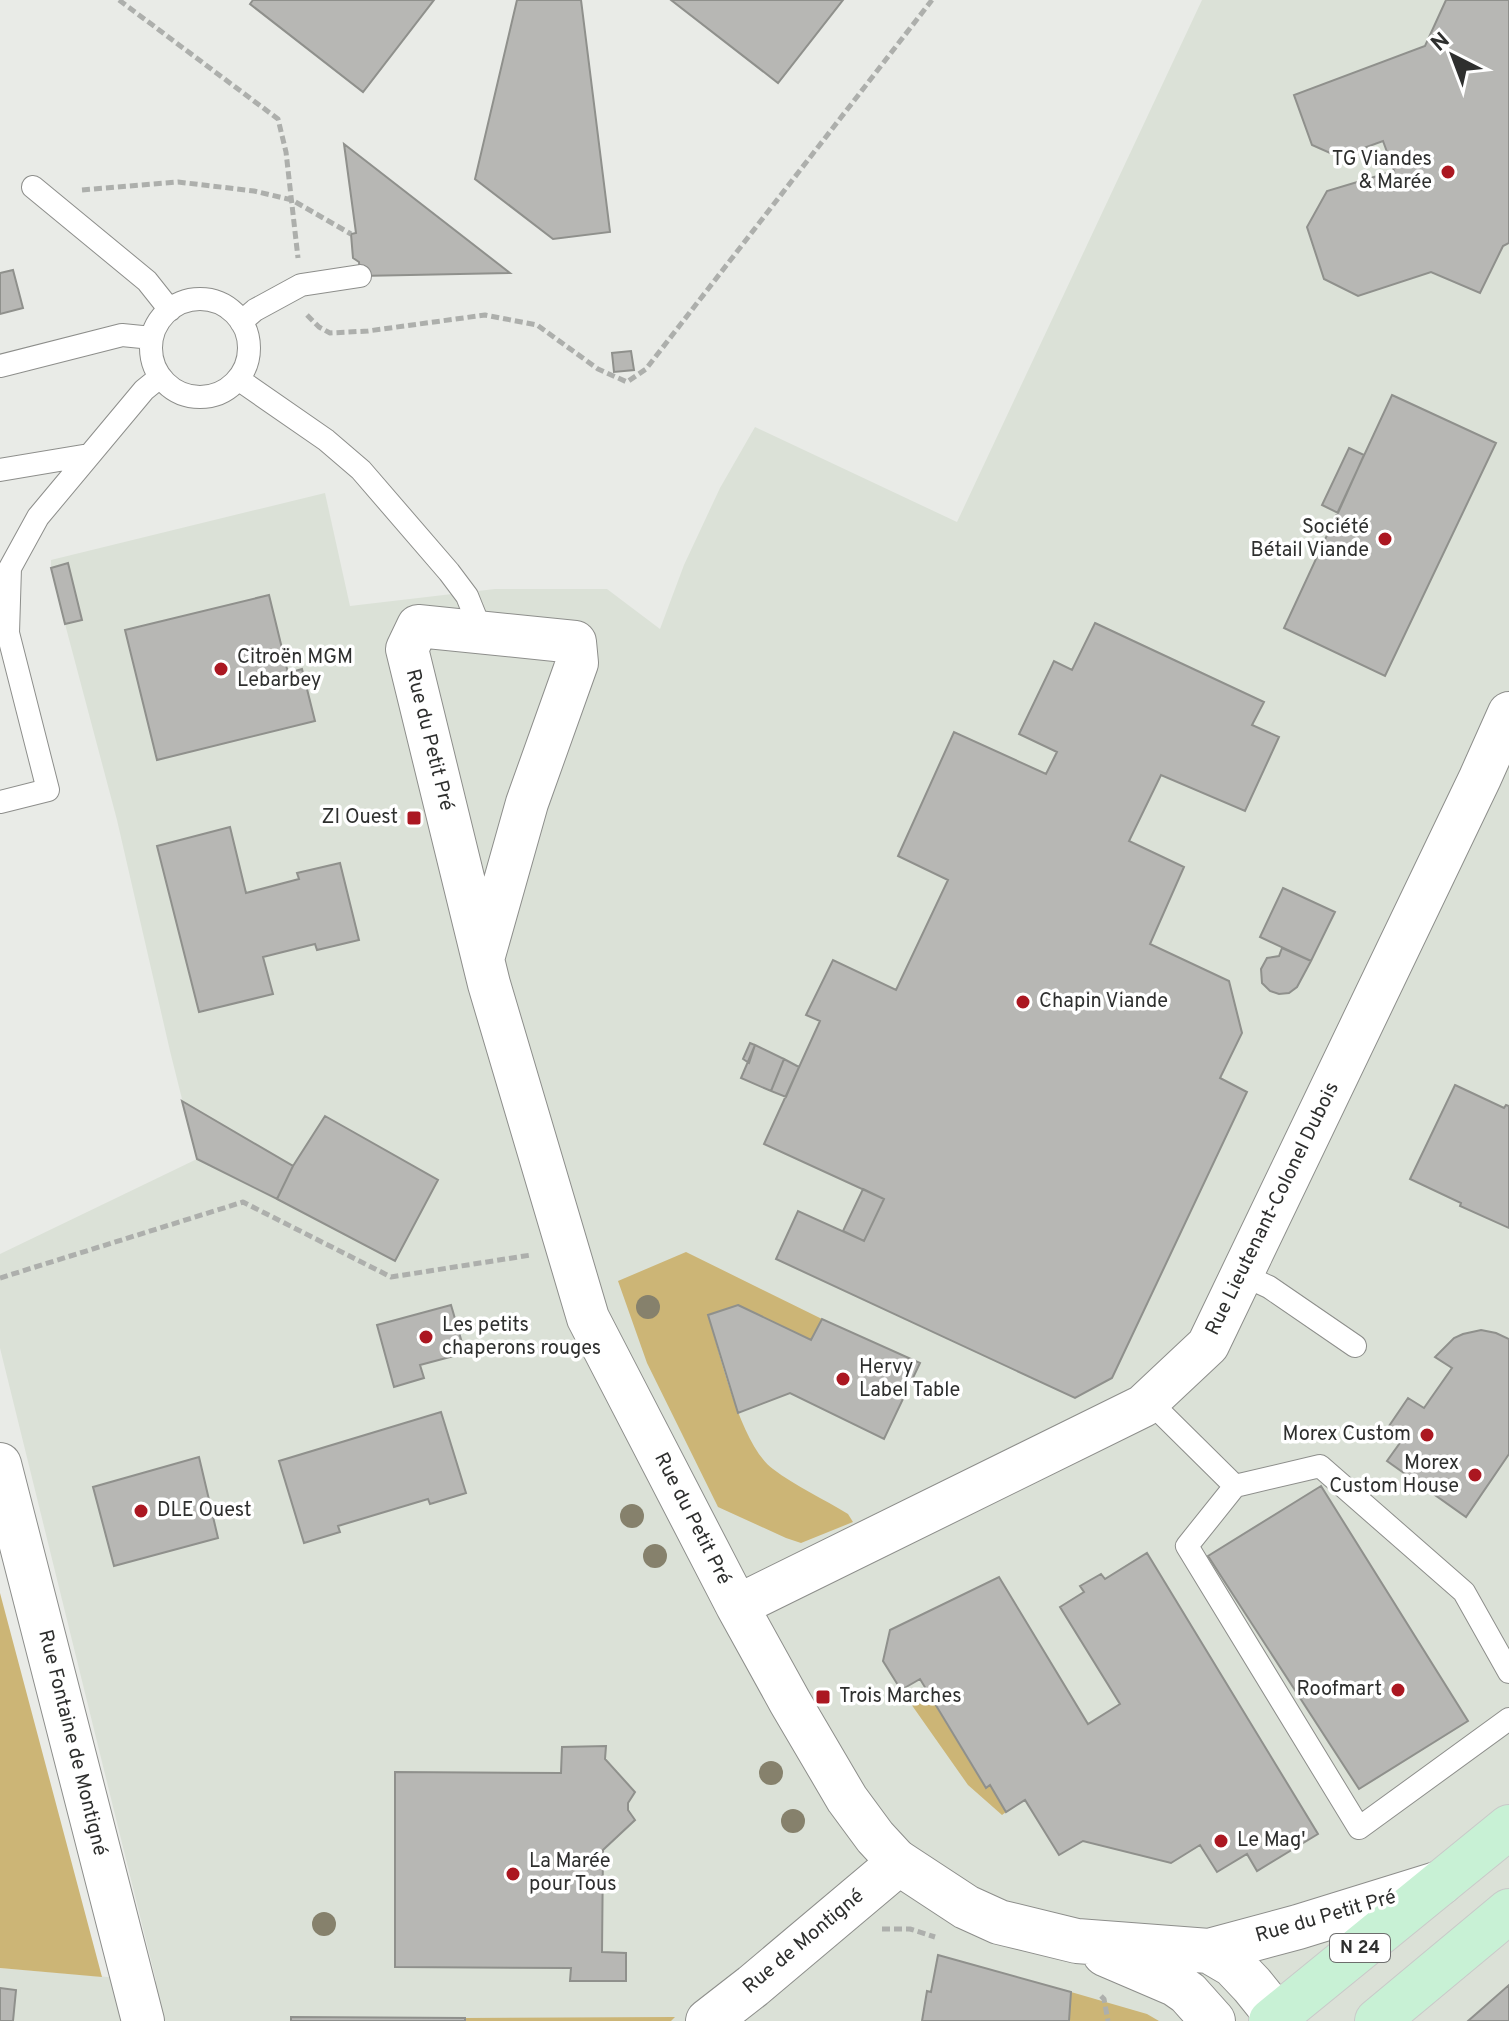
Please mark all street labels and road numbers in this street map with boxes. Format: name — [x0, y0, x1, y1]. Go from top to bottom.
street label: Rue du Petit Pré — [399, 666, 459, 814]
street label: Rue Lieutenant-Colonel Dubois — [1200, 1078, 1346, 1340]
street label: Rue du Petit Pré — [647, 1448, 737, 1590]
street label: Rue Fontaine de Montigné — [31, 1627, 113, 1859]
street label: Rue de Montigné — [738, 1884, 870, 2000]
street label: Rue du Petit Pré — [1253, 1884, 1399, 1950]
road number: N 24 — [1330, 1934, 1390, 1962]

